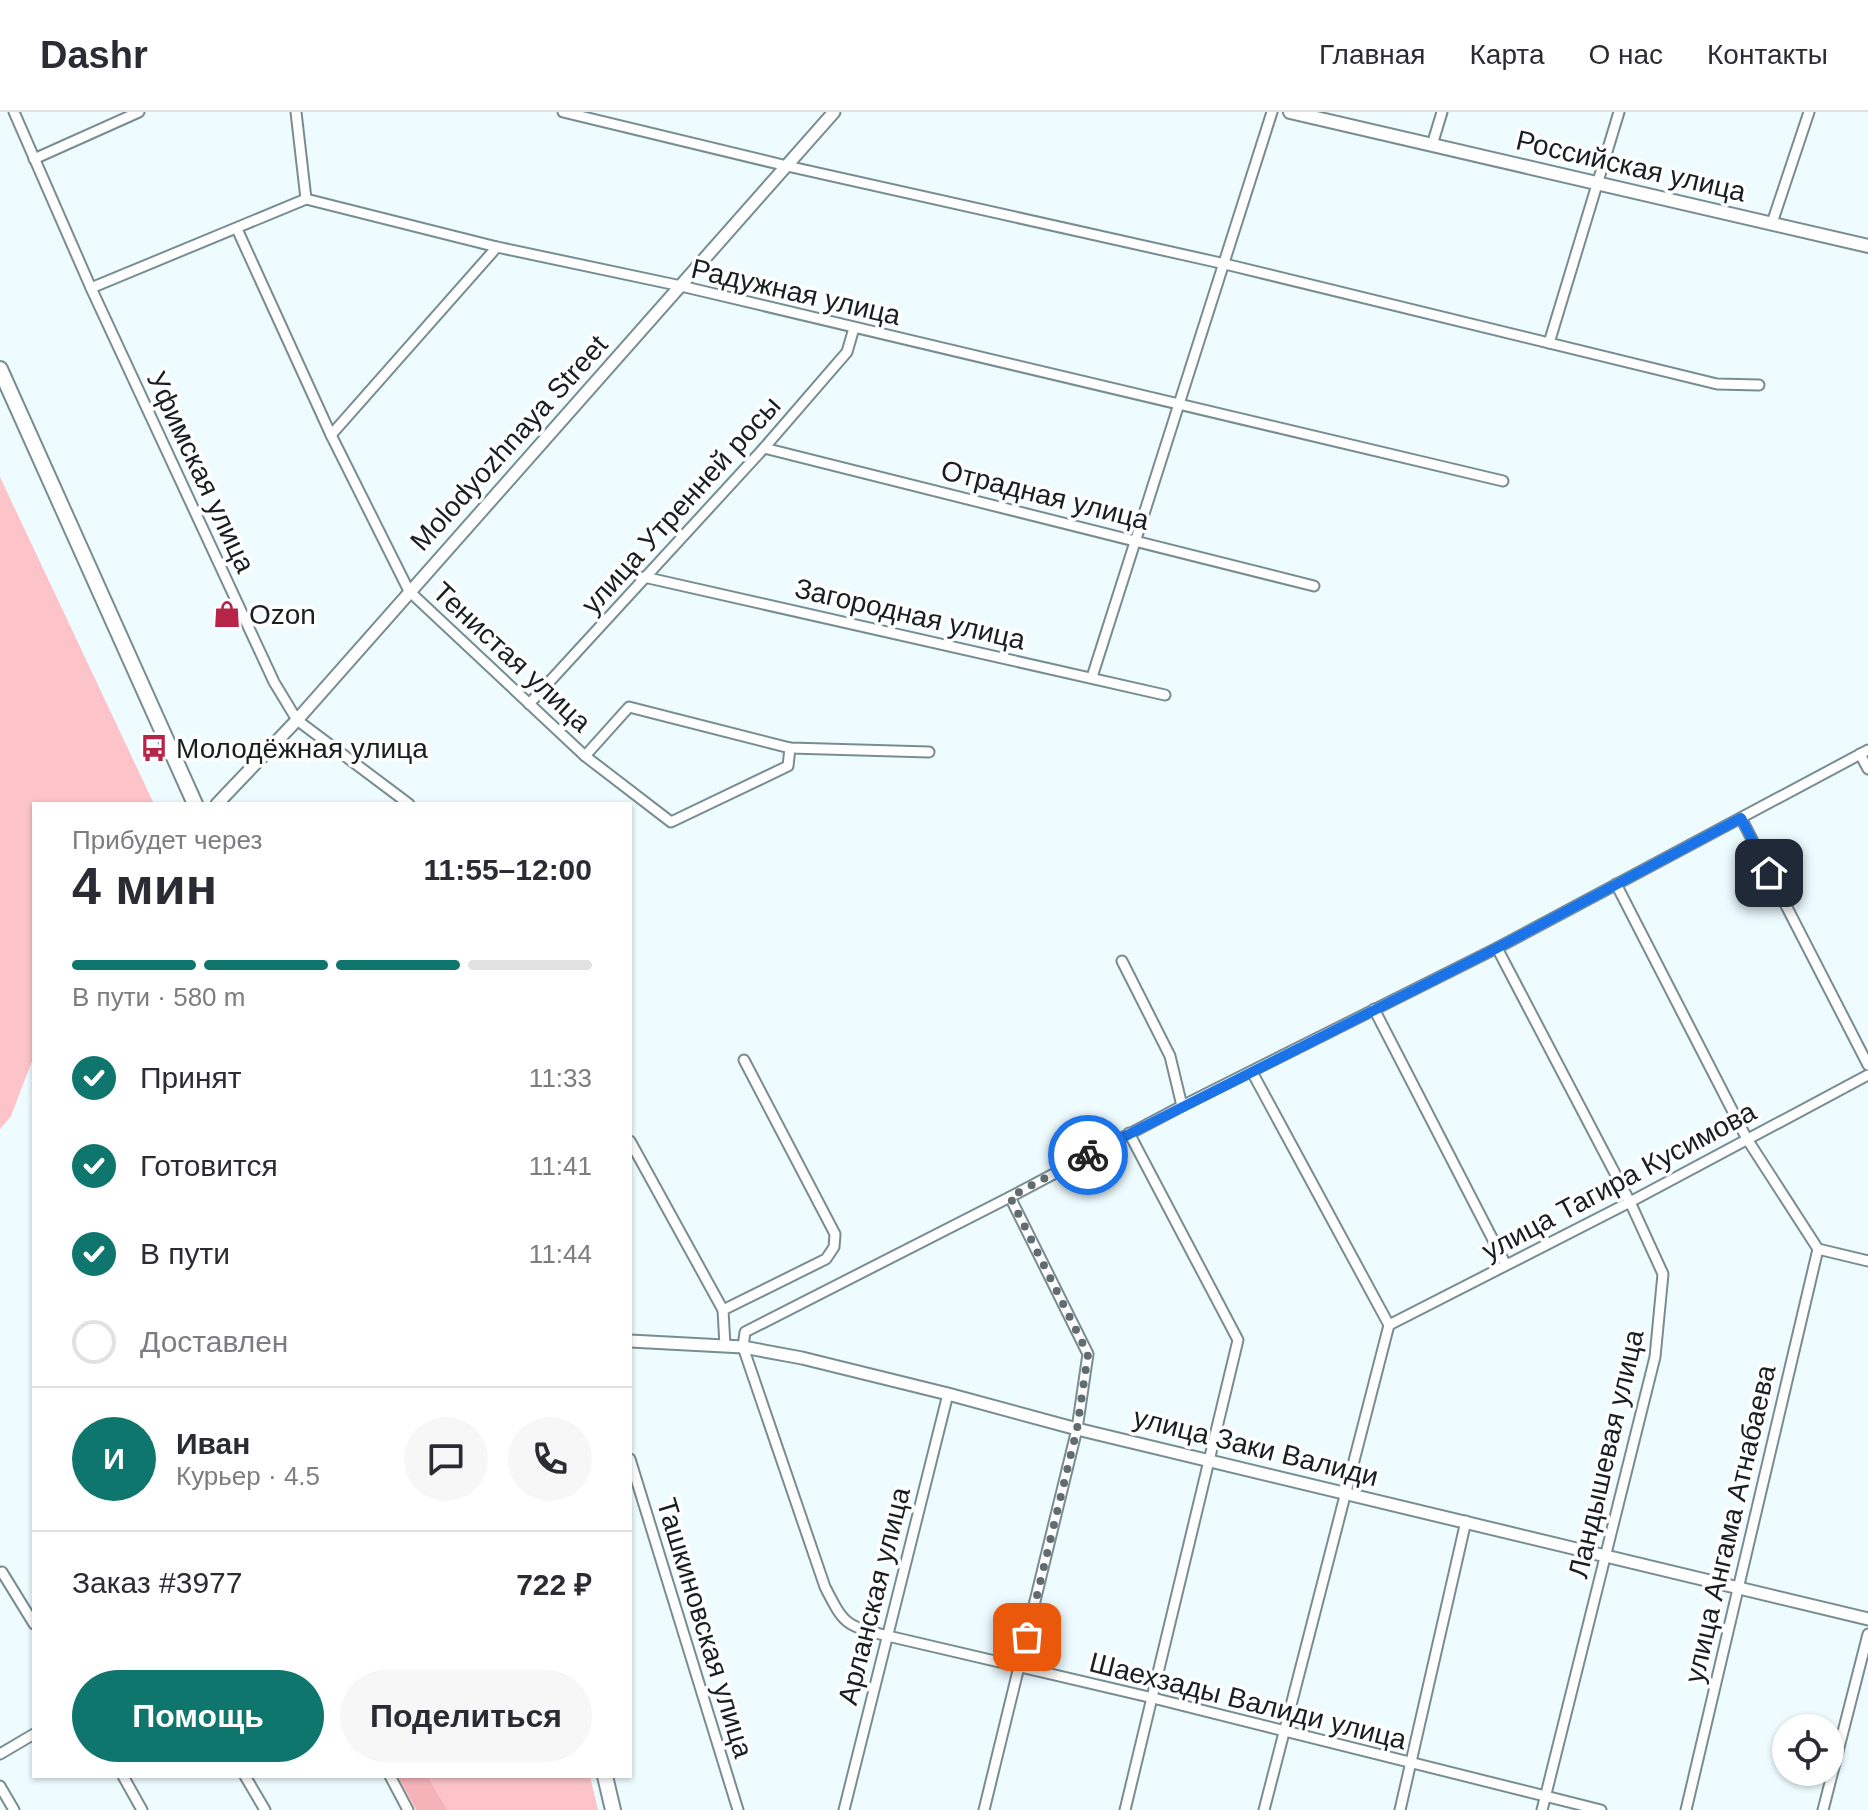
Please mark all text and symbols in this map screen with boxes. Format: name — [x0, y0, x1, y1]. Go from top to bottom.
text: Dashr — [40, 34, 148, 76]
text: Главная — [1319, 39, 1426, 70]
text: Карта — [1470, 39, 1544, 70]
text: О нас — [1588, 39, 1663, 70]
text: Контакты — [1707, 39, 1828, 70]
street label: Российская улица — [1513, 125, 1749, 208]
street label: Радужная улица — [688, 253, 904, 331]
street label: Molodyozhnaya Street — [404, 329, 614, 557]
street label: Уфимская улица — [141, 367, 261, 578]
street label: улица Утренней росы — [575, 390, 787, 620]
street label: Отрадная улица — [938, 454, 1153, 536]
street label: Загородная улица — [792, 572, 1029, 656]
street label: Тенистая улица — [427, 576, 598, 738]
shop icon: Ozon — [212, 599, 242, 629]
place label: Ozon — [249, 599, 316, 630]
bus stop icon: Молодёжная улица — [139, 733, 169, 763]
place label: Молодёжная улица — [176, 733, 428, 764]
text: Прибудет через — [72, 825, 262, 855]
pin — [1735, 839, 1803, 907]
icon: home — [1747, 851, 1791, 895]
text: 11:55–12:00 — [424, 853, 592, 886]
text: 4 мин — [72, 857, 217, 915]
text: В пути · 580 m — [72, 982, 245, 1012]
icon: check — [72, 1056, 116, 1100]
text: Принят — [140, 1061, 242, 1094]
text: 11:33 — [529, 1063, 592, 1093]
street label: улица Тагира Кусимова — [1477, 1095, 1762, 1266]
courier — [1048, 1115, 1128, 1195]
icon: bike — [1066, 1133, 1110, 1177]
icon: check — [72, 1144, 116, 1188]
text: Готовится — [140, 1149, 278, 1182]
text: 11:41 — [529, 1151, 592, 1181]
icon: check — [72, 1232, 116, 1276]
text: В пути — [140, 1237, 230, 1270]
text: 11:44 — [529, 1239, 592, 1269]
text: Доставлен — [140, 1325, 288, 1358]
street label: Ландышевая улица — [1562, 1326, 1650, 1581]
street label: улица Ангама Атнабаева — [1678, 1362, 1782, 1686]
street label: улица Заки Валиди — [1130, 1402, 1382, 1492]
button: chat — [404, 1417, 488, 1501]
button: phone — [508, 1417, 592, 1501]
text: Иван — [176, 1427, 250, 1460]
text: И — [103, 1442, 125, 1475]
text: Курьер · 4.5 — [176, 1461, 320, 1491]
street label: Арланская улица — [832, 1484, 916, 1708]
street label: Ташкиновская улица — [651, 1495, 759, 1762]
text: Заказ #3977 — [72, 1566, 242, 1599]
text: 722 ₽ — [516, 1568, 592, 1601]
pin — [993, 1603, 1061, 1671]
icon: bag — [1005, 1615, 1049, 1659]
street label: Шаехзады Валиди улица — [1086, 1647, 1410, 1756]
button: Помощь — [72, 1670, 324, 1762]
button: Поделиться — [340, 1670, 592, 1762]
map controls — [1772, 1714, 1844, 1786]
button: locate — [1772, 1714, 1844, 1786]

